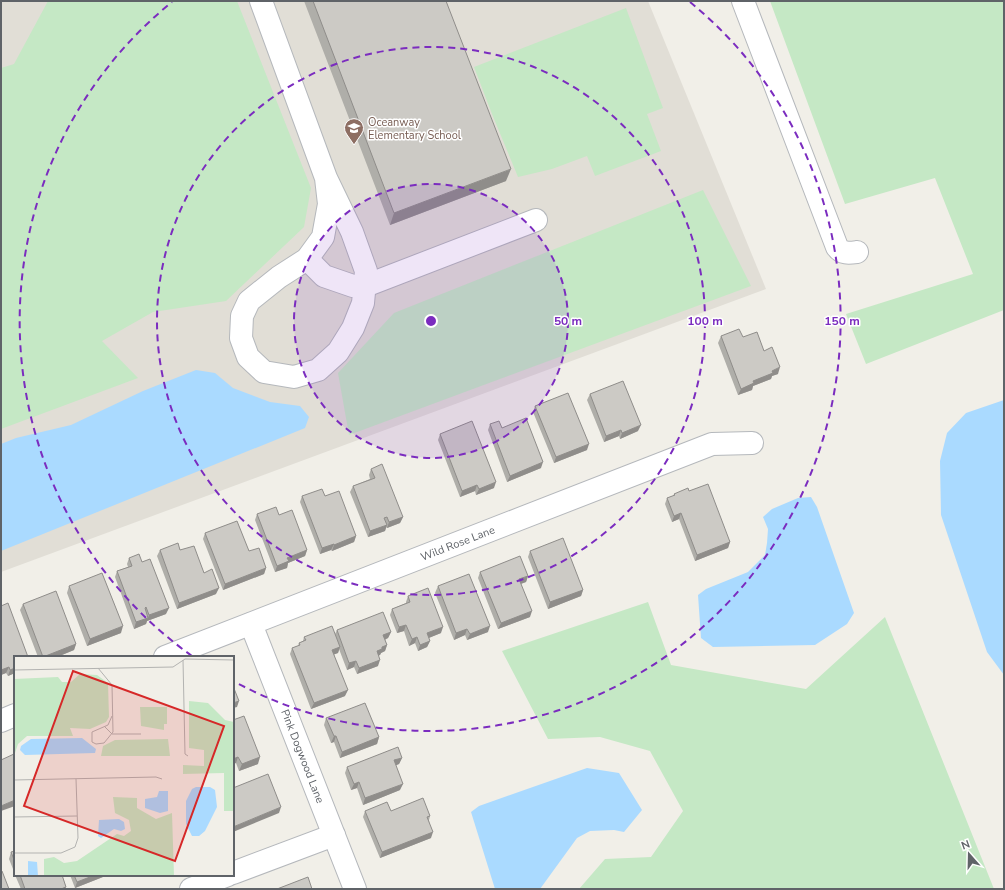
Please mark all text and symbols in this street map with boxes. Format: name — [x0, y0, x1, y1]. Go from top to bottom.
place label: Oceanway Elementary School — [368, 115, 462, 143]
school or university icon: Oceanway Elementary School — [343, 117, 365, 145]
text: 50 m — [554, 313, 582, 329]
text: 100 m — [687, 313, 723, 329]
text: 150 m — [824, 313, 860, 329]
centre of rings — [424, 314, 438, 328]
street label: Wild Rose Lane — [418, 522, 497, 564]
inset map — [14, 656, 234, 876]
street label: Pink Dogwood Lane — [278, 707, 328, 805]
north arrow — [949, 834, 989, 874]
text: N — [959, 837, 972, 854]

